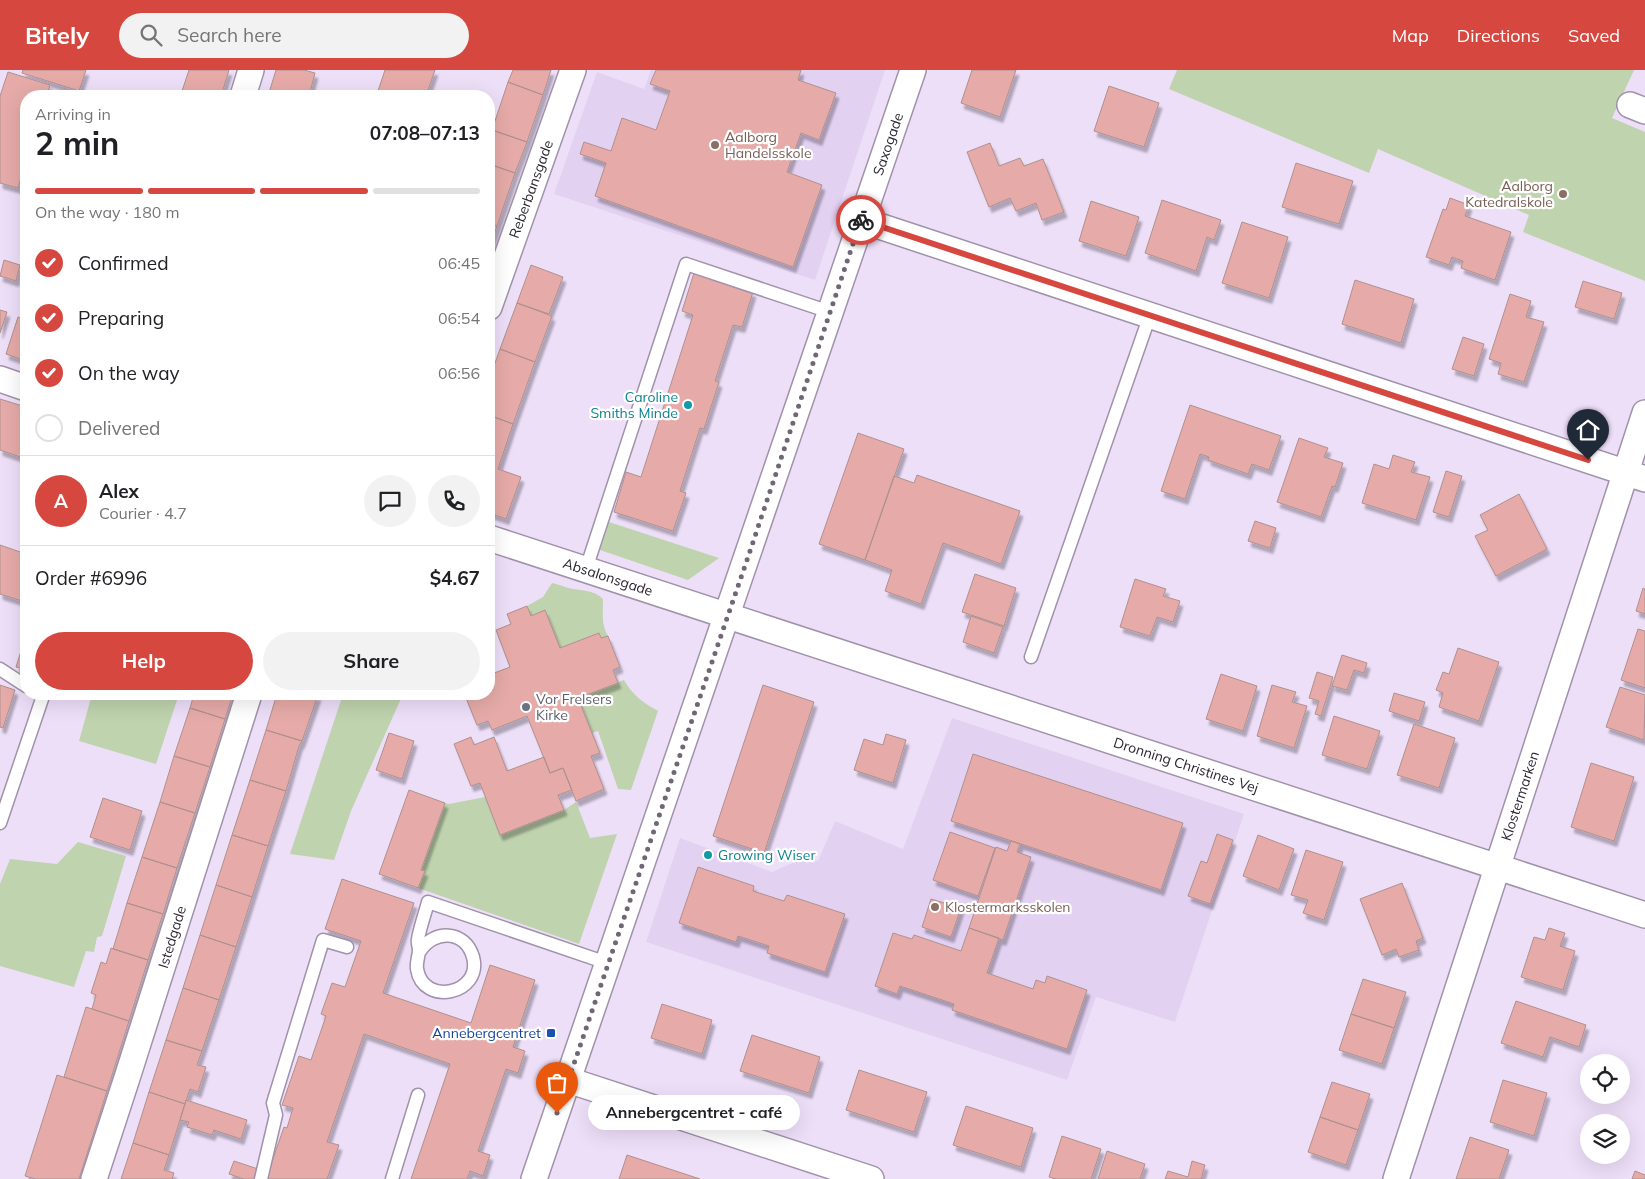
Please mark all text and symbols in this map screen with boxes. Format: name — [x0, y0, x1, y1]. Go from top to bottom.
search box — [119, 13, 469, 58]
text: Bitely — [25, 20, 89, 50]
icon: search — [137, 21, 165, 49]
text: Search here — [177, 23, 282, 47]
text: Map — [1392, 24, 1429, 47]
text: Directions — [1457, 24, 1540, 47]
text: Saved — [1568, 24, 1620, 47]
text: Arriving in — [35, 104, 111, 124]
street label: Saxogade — [869, 110, 907, 178]
text: 07:08–07:13 — [370, 121, 480, 145]
text: 2 min — [35, 123, 119, 163]
place label: Aalborg Handelsskole — [725, 128, 812, 162]
street label: Reberbansgade — [505, 137, 557, 241]
marker: Aalborg Handelsskole — [709, 139, 721, 151]
place label: Aalborg Katedralskole — [1465, 177, 1553, 211]
marker: Aalborg Katedralskole — [1557, 188, 1569, 200]
courier — [836, 195, 886, 245]
text: On the way · 180 m — [35, 202, 180, 222]
icon: bike — [847, 206, 875, 234]
icon: check — [35, 249, 63, 277]
text: Confirmed — [78, 251, 169, 275]
text: 06:45 — [438, 253, 480, 273]
icon: check — [35, 304, 63, 332]
text: Preparing — [78, 306, 164, 330]
text: 06:54 — [438, 308, 480, 328]
icon: check — [35, 359, 63, 387]
text: On the way — [78, 361, 180, 385]
text: 06:56 — [438, 363, 480, 383]
place label: Caroline Smiths Minde — [590, 388, 678, 422]
marker: Caroline Smiths Minde — [682, 399, 694, 411]
pin — [1567, 409, 1609, 460]
text: Delivered — [78, 416, 160, 440]
icon: home — [1574, 416, 1602, 444]
button: chat — [364, 475, 416, 527]
button: phone — [428, 475, 480, 527]
text: Alex — [99, 479, 139, 503]
text: A — [54, 489, 68, 513]
text: Courier · 4.7 — [99, 503, 187, 523]
street label: Absalonsgade — [561, 554, 655, 600]
text: Order #6996 — [35, 566, 147, 590]
text: $4.67 — [430, 566, 480, 590]
button: Help — [35, 632, 253, 690]
button: Share — [263, 632, 480, 690]
place label: Vor Frelsers Kirke — [536, 690, 612, 724]
marker: Vor Frelsers Kirke — [520, 701, 532, 713]
street label: Dronning Christines Vej — [1111, 733, 1261, 797]
street label: Klostermarken — [1497, 749, 1543, 843]
place label: Growing Wiser — [718, 846, 816, 864]
marker: Growing Wiser — [702, 849, 714, 861]
place label: Klostermarksskolen — [945, 898, 1071, 916]
marker: Klostermarksskolen — [929, 901, 941, 913]
street label: Istedgade — [154, 904, 190, 970]
place label: Annebergcentret — [432, 1024, 541, 1042]
marker: Annebergcentret — [545, 1027, 557, 1039]
map controls — [1580, 1054, 1630, 1164]
button: locate — [1580, 1054, 1630, 1104]
pin — [536, 1062, 578, 1113]
icon: bag — [543, 1069, 571, 1097]
callout: Annebergcentret - café — [587, 1096, 800, 1130]
text: Annebergcentret - café — [606, 1102, 782, 1122]
button: layers — [1580, 1114, 1630, 1164]

